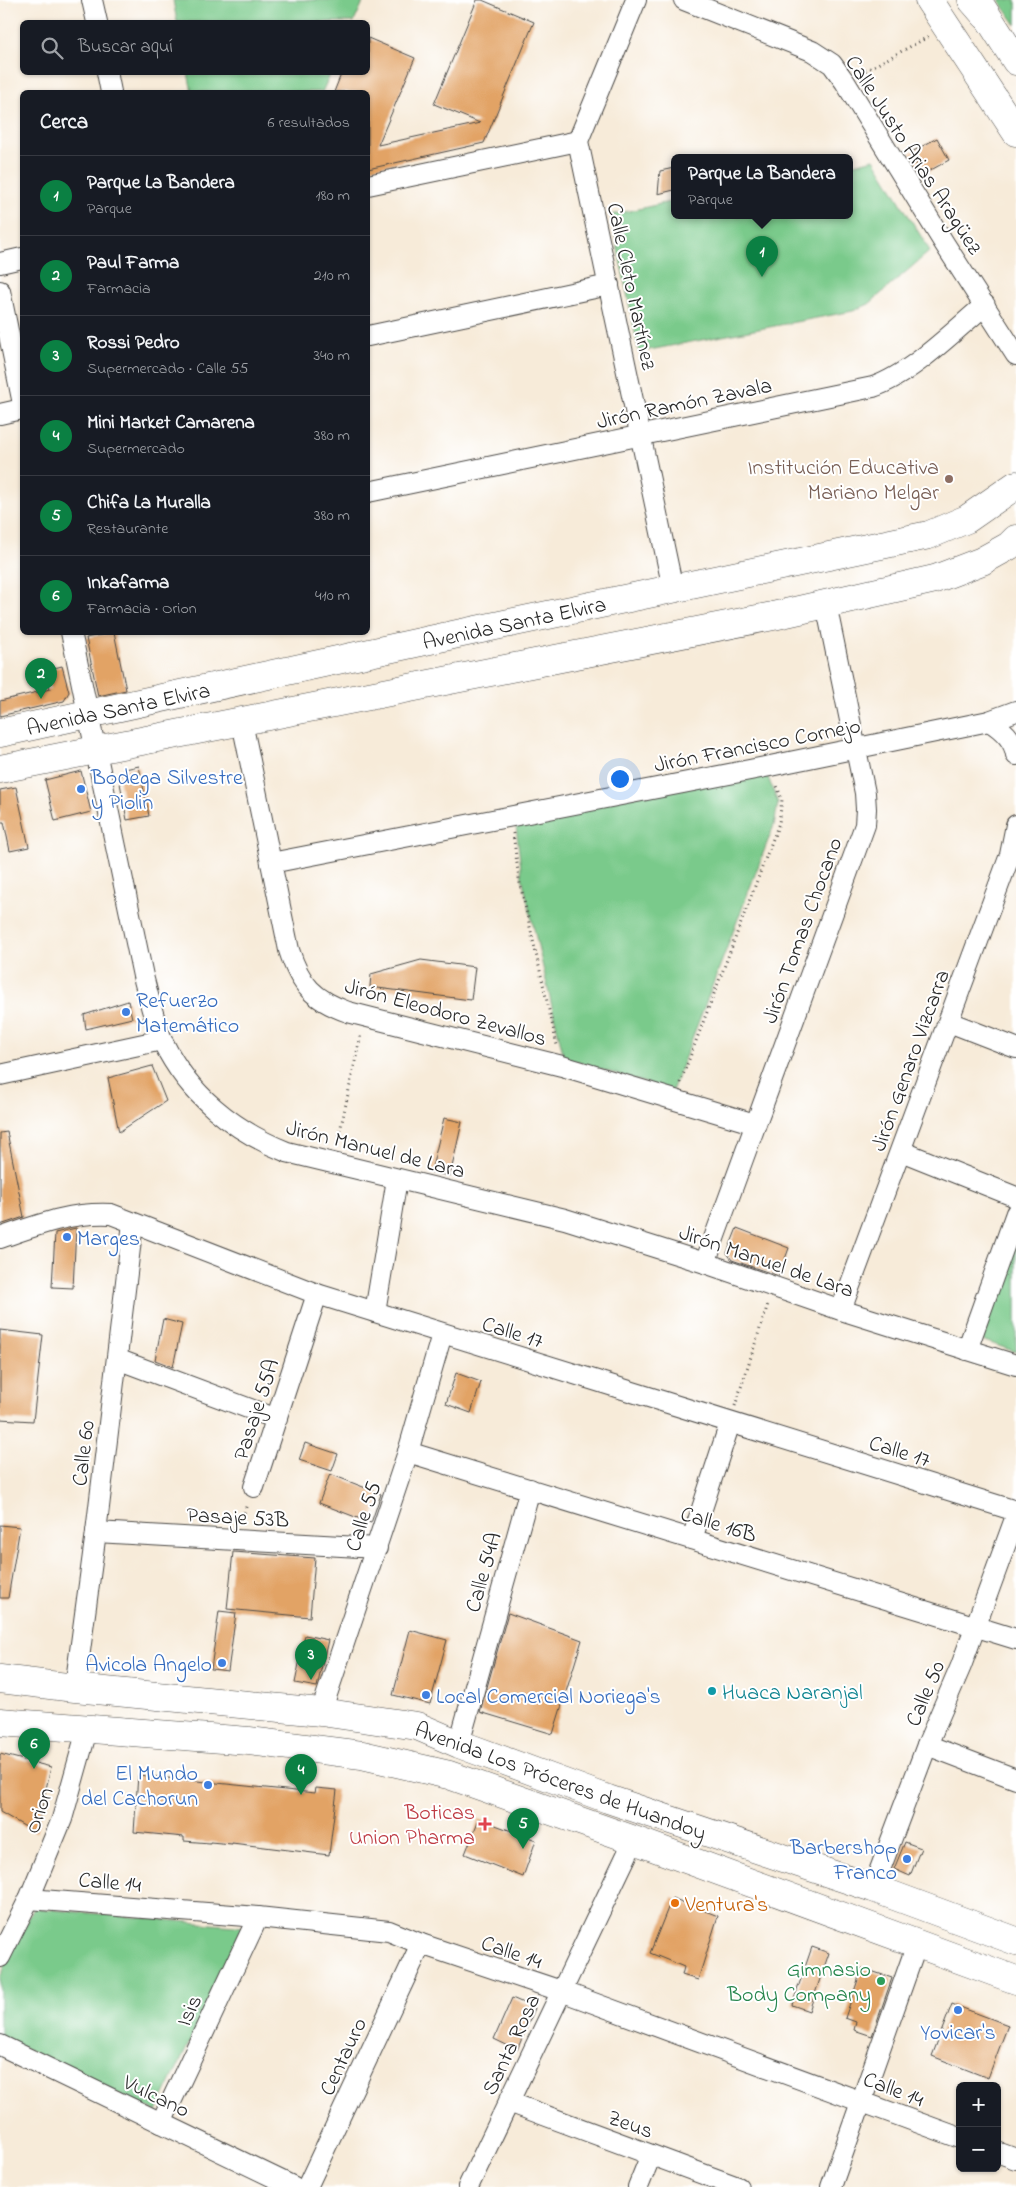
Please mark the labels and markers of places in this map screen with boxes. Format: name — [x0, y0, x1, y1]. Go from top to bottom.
pin: 1 — [746, 236, 778, 277]
place label: Institución Educativa Mariano Melgar — [747, 453, 939, 511]
marker: Institución Educativa Mariano Melgar — [943, 473, 955, 485]
pin: 2 — [25, 658, 57, 699]
place label: Bodega Silvestre y Piolin — [90, 763, 243, 821]
marker: Bodega Silvestre y Piolin — [75, 783, 87, 795]
place label: Refuerzo Matemático — [136, 986, 239, 1043]
marker: Refuerzo Matemático — [120, 1006, 132, 1018]
place label: Marges — [77, 1224, 140, 1257]
marker: Marges — [61, 1231, 73, 1243]
pin: 3 — [295, 1639, 327, 1680]
place label: Avicola Angelo — [85, 1650, 212, 1683]
marker: Avicola Angelo — [216, 1657, 228, 1669]
place label: Huaca Naranjal — [722, 1678, 863, 1710]
place label: Local Comercial Noriega's — [436, 1682, 661, 1715]
marker: Huaca Naranjal — [706, 1685, 718, 1697]
marker: Local Comercial Noriega's — [420, 1689, 432, 1701]
pin: 6 — [18, 1728, 50, 1769]
pin: 4 — [285, 1754, 317, 1795]
place label: El Mundo del Cachorun — [81, 1759, 198, 1816]
marker: El Mundo del Cachorun — [202, 1779, 214, 1791]
place label: Boticas Union Pharma — [349, 1798, 475, 1855]
pin: 5 — [507, 1808, 539, 1849]
marker: Boticas Union Pharma — [479, 1818, 491, 1830]
place label: Barbershop Franco — [789, 1833, 897, 1890]
marker: Barbershop Franco — [901, 1853, 913, 1865]
place label: Ventura's — [684, 1890, 768, 1922]
marker: Ventura's — [669, 1897, 681, 1909]
place label: Gimnasio Body Company — [726, 1955, 871, 2013]
marker: Gimnasio Body Company — [875, 1975, 887, 1987]
marker: Yovicar's — [952, 2004, 964, 2016]
place label: Yovicar's — [920, 2018, 996, 2050]

